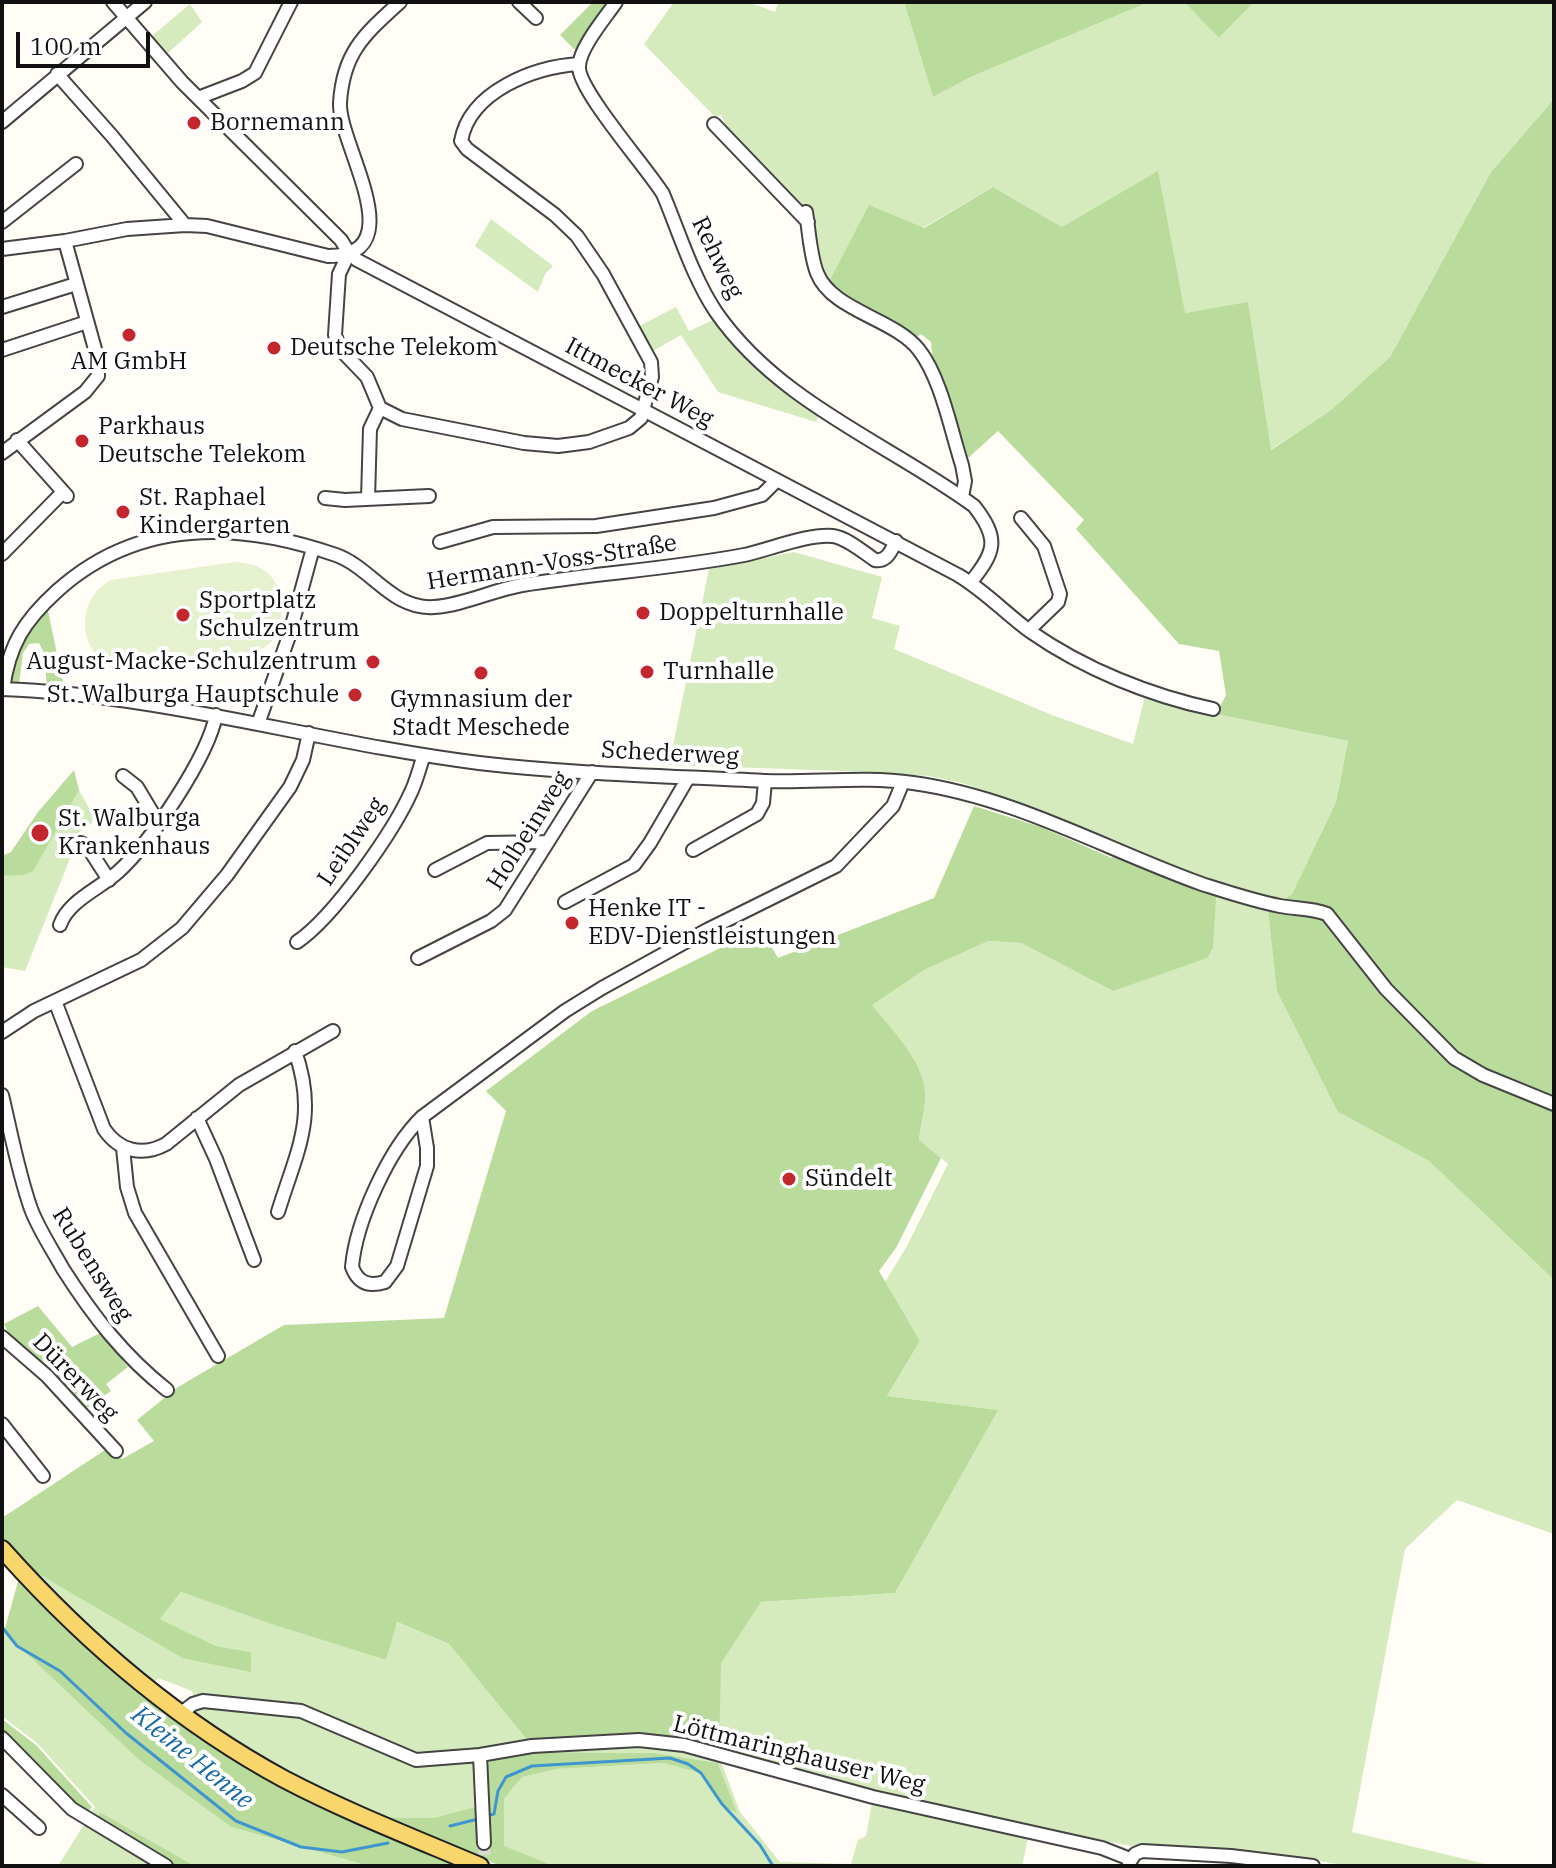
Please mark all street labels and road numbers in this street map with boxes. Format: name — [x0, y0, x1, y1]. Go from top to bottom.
street label: Rehweg — [685, 212, 749, 304]
street label: Ittmecker Weg — [560, 332, 718, 434]
street label: Hermann-Voss-Straße — [425, 529, 679, 597]
street label: Schederweg — [600, 736, 740, 772]
street label: Holbeinweg — [481, 766, 577, 896]
street label: Leiblweg — [312, 792, 392, 892]
street label: Rubensweg — [45, 1202, 139, 1328]
street label: Dürerweg — [26, 1328, 124, 1428]
street label: Löttmaringhauser Weg — [670, 1710, 928, 1800]

